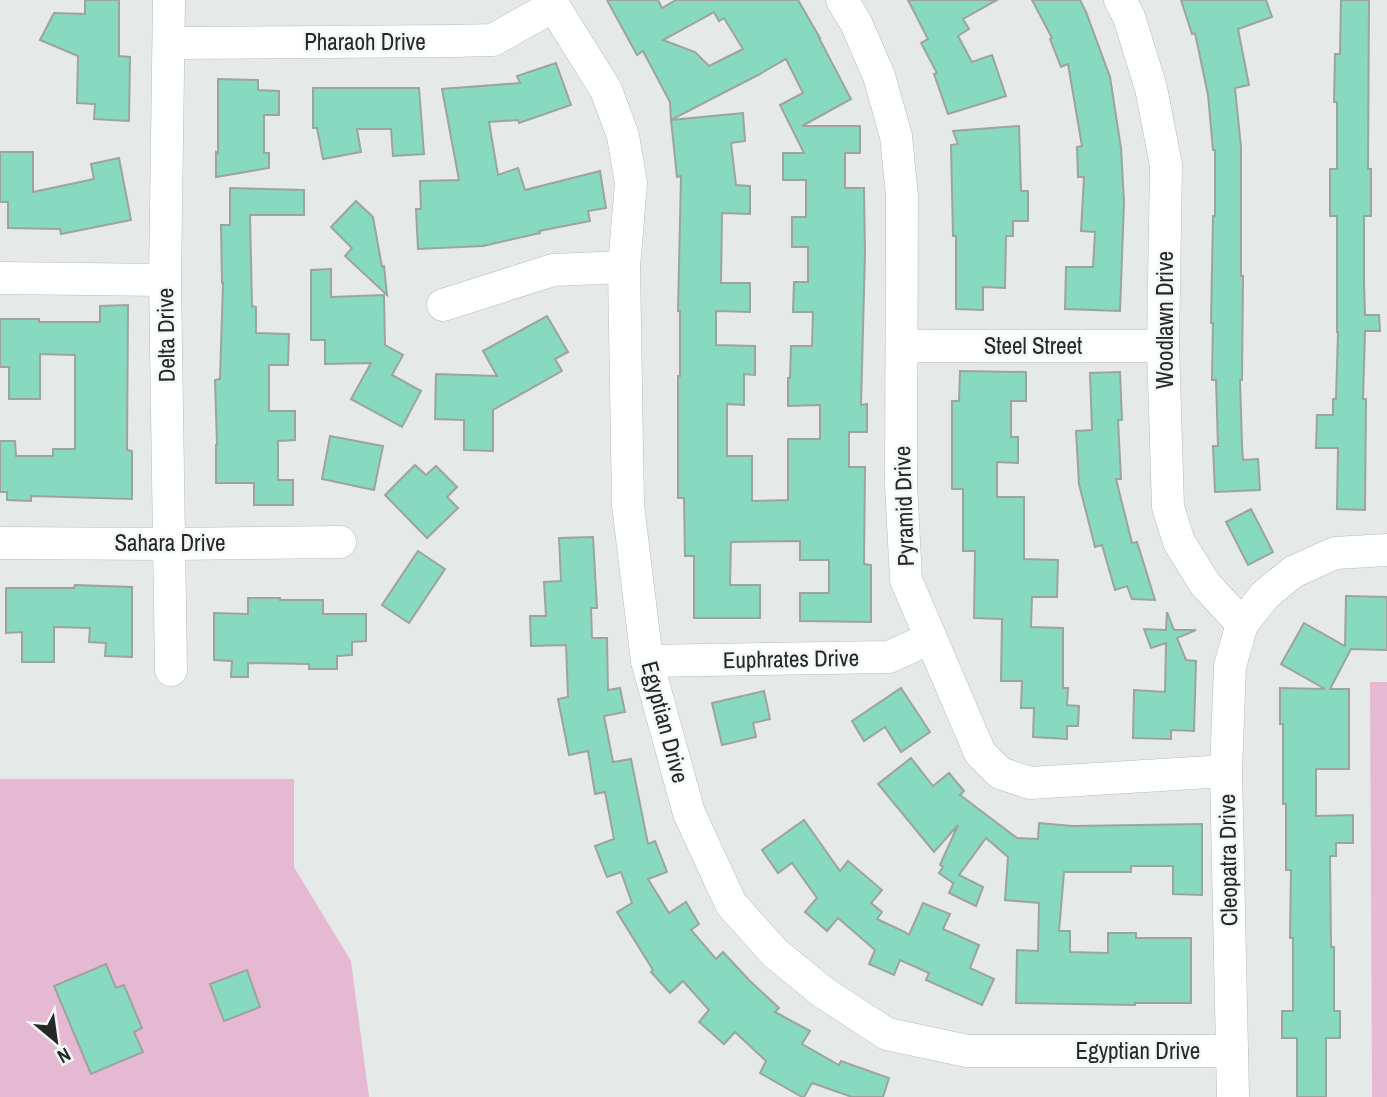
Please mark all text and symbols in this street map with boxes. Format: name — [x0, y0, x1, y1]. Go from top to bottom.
street label: Pharaoh Drive — [304, 26, 426, 57]
street label: Woodlawn Drive — [1149, 251, 1180, 389]
street label: Delta Drive — [149, 288, 182, 382]
street label: Steel Street — [984, 330, 1082, 361]
street label: Pyramid Drive — [886, 445, 921, 567]
street label: Sahara Drive — [114, 527, 226, 558]
street label: Euphrates Drive — [723, 642, 859, 675]
street label: Egyptian Drive — [634, 658, 697, 786]
street label: Cleopatra Drive — [1211, 794, 1244, 926]
north arrow — [21, 1006, 91, 1076]
street label: Egyptian Drive — [1076, 1035, 1200, 1066]
text: N — [53, 1042, 75, 1070]

